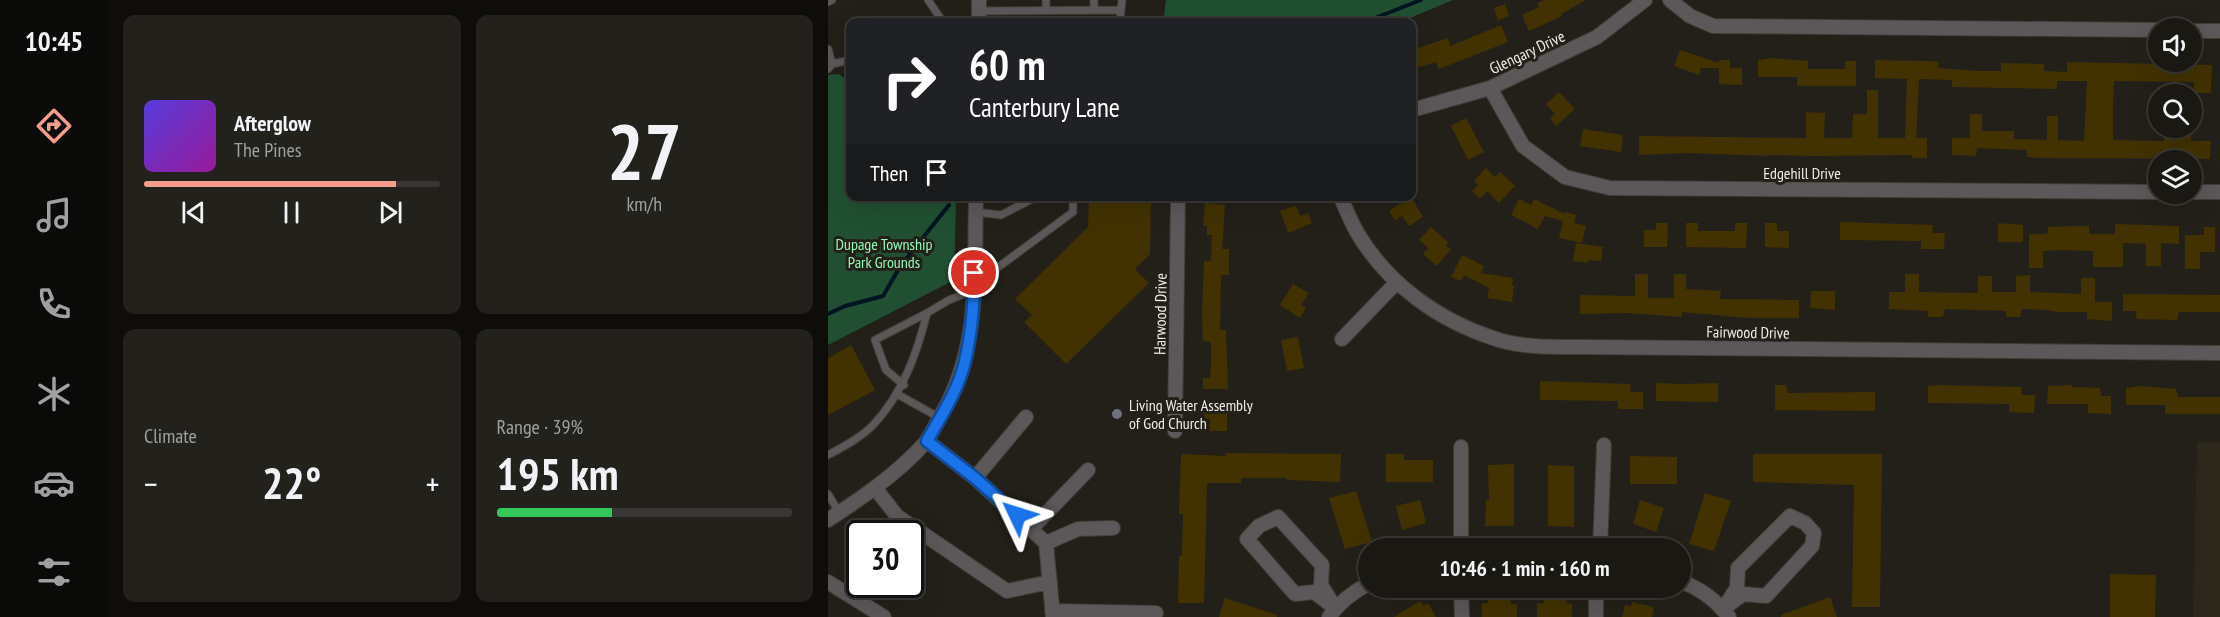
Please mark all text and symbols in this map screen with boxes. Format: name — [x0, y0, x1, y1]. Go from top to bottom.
map controls — [2148, 18, 2202, 204]
button: sound — [2148, 18, 2202, 72]
text: 10:45 — [25, 24, 83, 58]
street label: Glengary Drive — [1486, 26, 1568, 78]
text: 60 m — [969, 37, 1046, 92]
icon: right — [870, 42, 948, 120]
button: search — [2148, 84, 2202, 138]
text: Canterbury Lane — [969, 90, 1120, 124]
text: 27 — [607, 101, 682, 202]
icon: directions — [33, 105, 75, 147]
text: Afterglow — [234, 109, 311, 137]
text: The Pines — [234, 137, 301, 163]
button: layers — [2148, 150, 2202, 204]
icon: arrive — [920, 156, 953, 189]
text: Then — [870, 159, 908, 187]
street label: Edgehill Drive — [1763, 163, 1841, 183]
text: km/h — [627, 191, 662, 217]
icon: music — [33, 194, 75, 236]
icon: previous — [177, 196, 210, 229]
icon: pause — [275, 196, 308, 229]
icon: next — [374, 196, 407, 229]
park label: Dupage Township Park Grounds — [836, 234, 932, 272]
pin — [948, 247, 999, 298]
icon: arrive — [957, 256, 990, 289]
street label: Harwood Drive — [1149, 273, 1171, 355]
icon: phone — [33, 283, 75, 325]
street label: Fairwood Drive — [1706, 321, 1790, 343]
icon: climate — [33, 373, 75, 415]
place label: Living Water Assembly of God Church — [1129, 395, 1253, 433]
marker: Living Water Assembly of God Church — [1110, 407, 1124, 421]
text: Range · 39% — [497, 414, 583, 440]
text: Climate — [144, 423, 197, 449]
text: 195 km — [497, 444, 619, 502]
text: 22° — [262, 453, 321, 511]
icon: car — [33, 462, 75, 504]
text: − — [144, 462, 158, 505]
text: + — [426, 462, 440, 505]
position arrow — [985, 483, 1049, 547]
speed limit sign: 30 — [846, 520, 924, 598]
icon: filters — [33, 551, 75, 593]
text: 10:46 · 1 min · 160 m — [1439, 554, 1610, 582]

